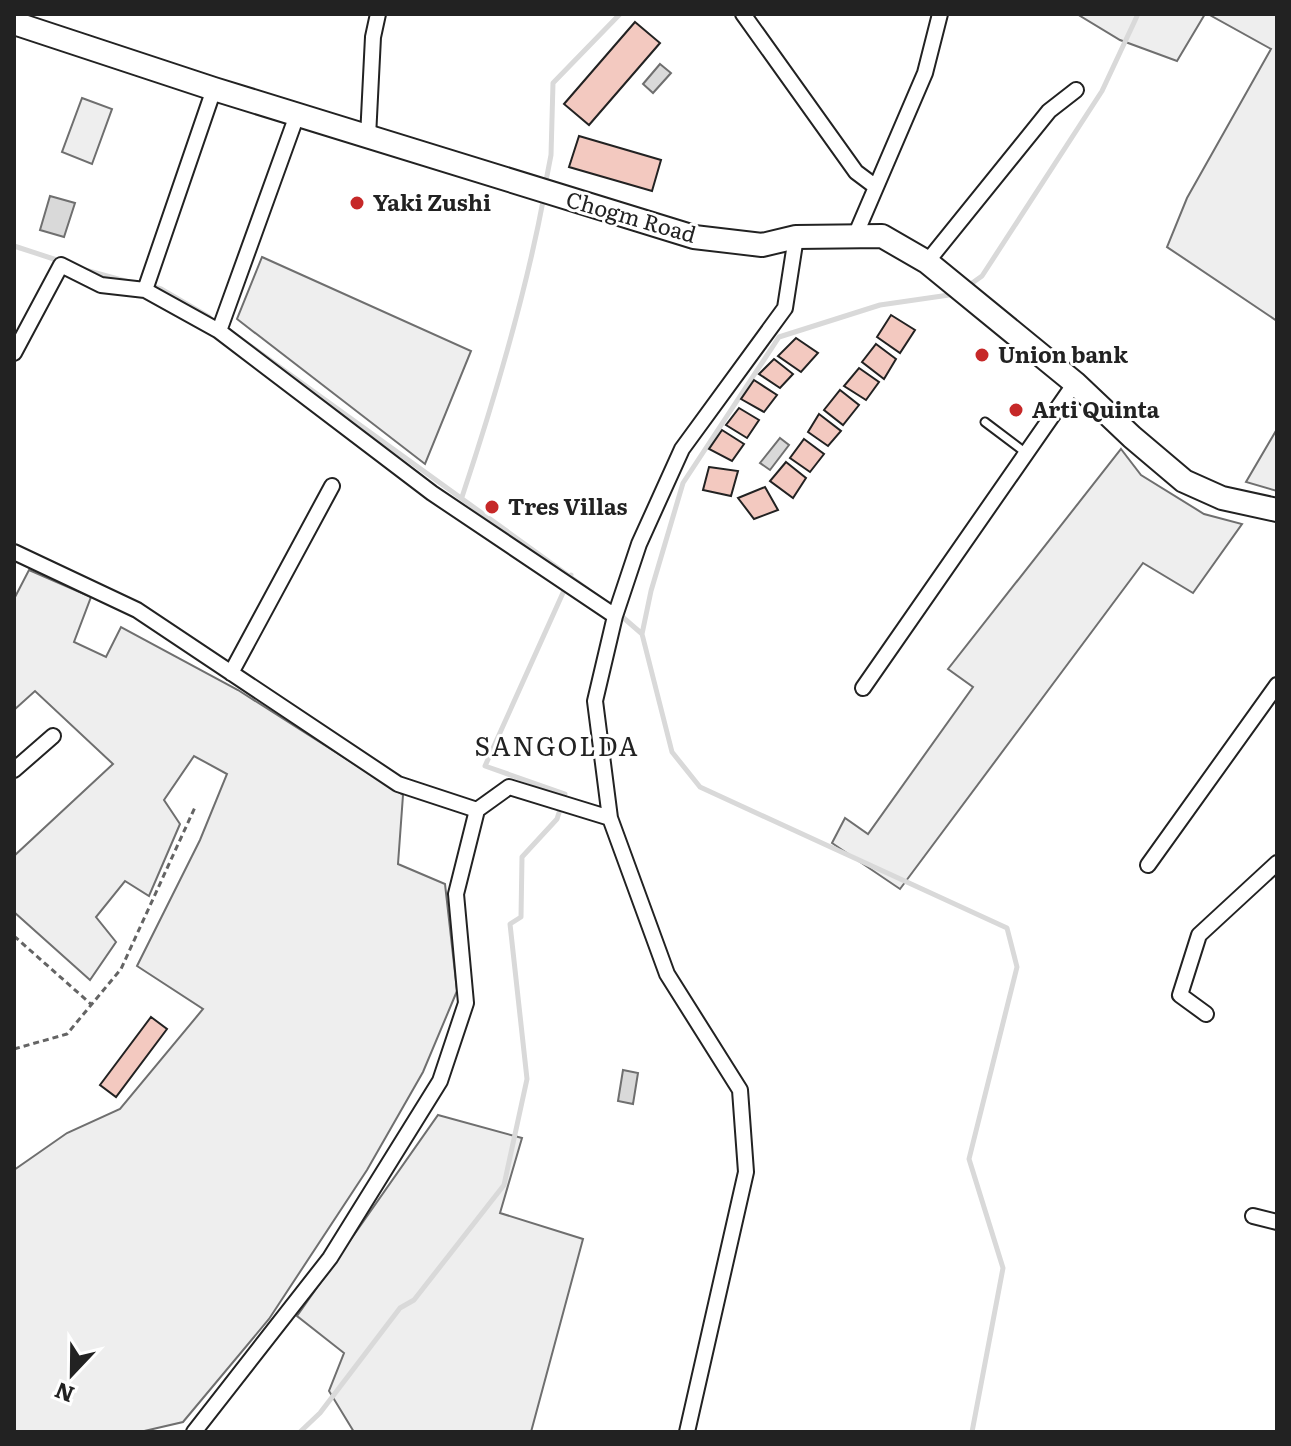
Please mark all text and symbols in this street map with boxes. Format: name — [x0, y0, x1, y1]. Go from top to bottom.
street label: Chogm Road — [563, 181, 700, 250]
place label: Yaki Zushi — [373, 185, 491, 218]
marker: Yaki Zushi — [348, 194, 366, 212]
place label: Union bank — [998, 337, 1128, 370]
marker: Union bank — [973, 346, 991, 364]
place label: Arti Quinta — [1032, 392, 1160, 425]
marker: Arti Quinta — [1007, 401, 1025, 419]
place label: Tres Villas — [508, 489, 628, 522]
marker: Tres Villas — [483, 498, 501, 516]
district label: SANGOLDA — [474, 725, 640, 764]
north arrow — [32, 1334, 112, 1414]
text: N — [49, 1375, 79, 1413]

